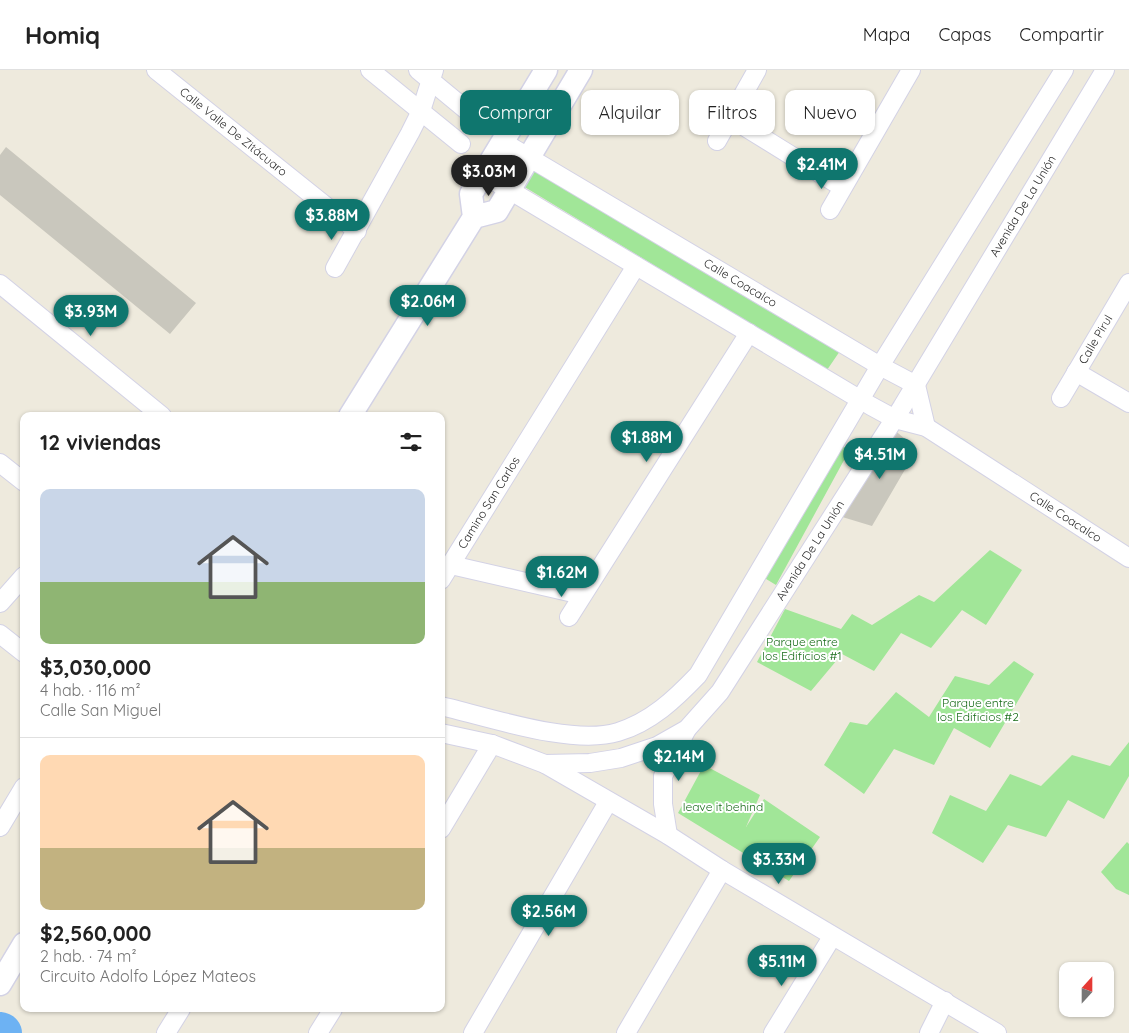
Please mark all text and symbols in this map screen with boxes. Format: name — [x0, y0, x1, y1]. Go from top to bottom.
text: Homiq — [25, 20, 100, 50]
text: Mapa — [863, 23, 910, 46]
text: Capas — [938, 23, 991, 46]
text: Compartir — [1019, 23, 1104, 46]
street label: Calle Valle De Zitácuaro — [177, 84, 290, 179]
chip: Comprar — [460, 90, 571, 135]
chip: Alquilar — [581, 90, 679, 135]
chip: Filtros — [689, 90, 775, 135]
chip: Nuevo — [785, 90, 875, 135]
pin: $2.41M — [781, 148, 863, 190]
street label: Avenida De La Unión — [986, 152, 1059, 259]
pin: $3.03M — [448, 154, 530, 197]
text: $2.41M — [797, 154, 847, 174]
text: $3.03M — [462, 161, 516, 181]
pin: $3.88M — [291, 198, 373, 241]
text: $3.88M — [306, 205, 358, 225]
street label: Calle Coacalco — [701, 255, 780, 310]
pin: $2.06M — [387, 284, 469, 327]
text: $2.06M — [401, 291, 455, 311]
pin: $3.93M — [50, 294, 132, 337]
text: $3.93M — [65, 301, 117, 321]
street label: Calle Pirul — [1075, 312, 1116, 367]
pin: $1.88M — [606, 420, 688, 463]
text: $1.88M — [622, 427, 672, 447]
icon: filters — [397, 428, 425, 456]
text: 12 viviendas — [40, 429, 161, 455]
pin: $4.51M — [839, 438, 921, 480]
text: $4.51M — [854, 444, 906, 464]
street label: Camino San Carlos — [454, 453, 523, 551]
street label: Calle Coacalco — [1027, 488, 1105, 545]
street label: Avenida De La Unión — [772, 497, 847, 603]
icon: home — [188, 522, 278, 612]
pin: $1.62M — [521, 556, 603, 598]
text: $1.62M — [537, 562, 587, 582]
park label: Parque entre los Edificios #1 — [762, 634, 842, 663]
text: $3,030,000 — [40, 654, 151, 680]
text: 4 hab. · 116 m² — [40, 680, 141, 700]
park label: Parque entre los Edificios #2 — [937, 695, 1019, 724]
text: Calle San Miguel — [40, 700, 161, 720]
pin: $2.14M — [638, 740, 720, 782]
text: $2.14M — [654, 746, 704, 766]
icon: home — [188, 787, 278, 877]
park label: leave it behind — [683, 799, 763, 814]
pin: $3.33M — [738, 842, 820, 885]
text: $3.33M — [753, 849, 805, 869]
pin: $2.56M — [508, 894, 590, 937]
text: $2.56M — [522, 901, 576, 921]
text: $2,560,000 — [40, 920, 151, 946]
pin: $5.11M — [741, 944, 823, 987]
text: 2 hab. · 74 m² — [40, 946, 137, 966]
text: $5.11M — [759, 951, 805, 971]
north arrow — [1059, 962, 1114, 1018]
map controls — [1059, 962, 1114, 1017]
text: Circuito Adolfo López Mateos — [40, 966, 256, 986]

